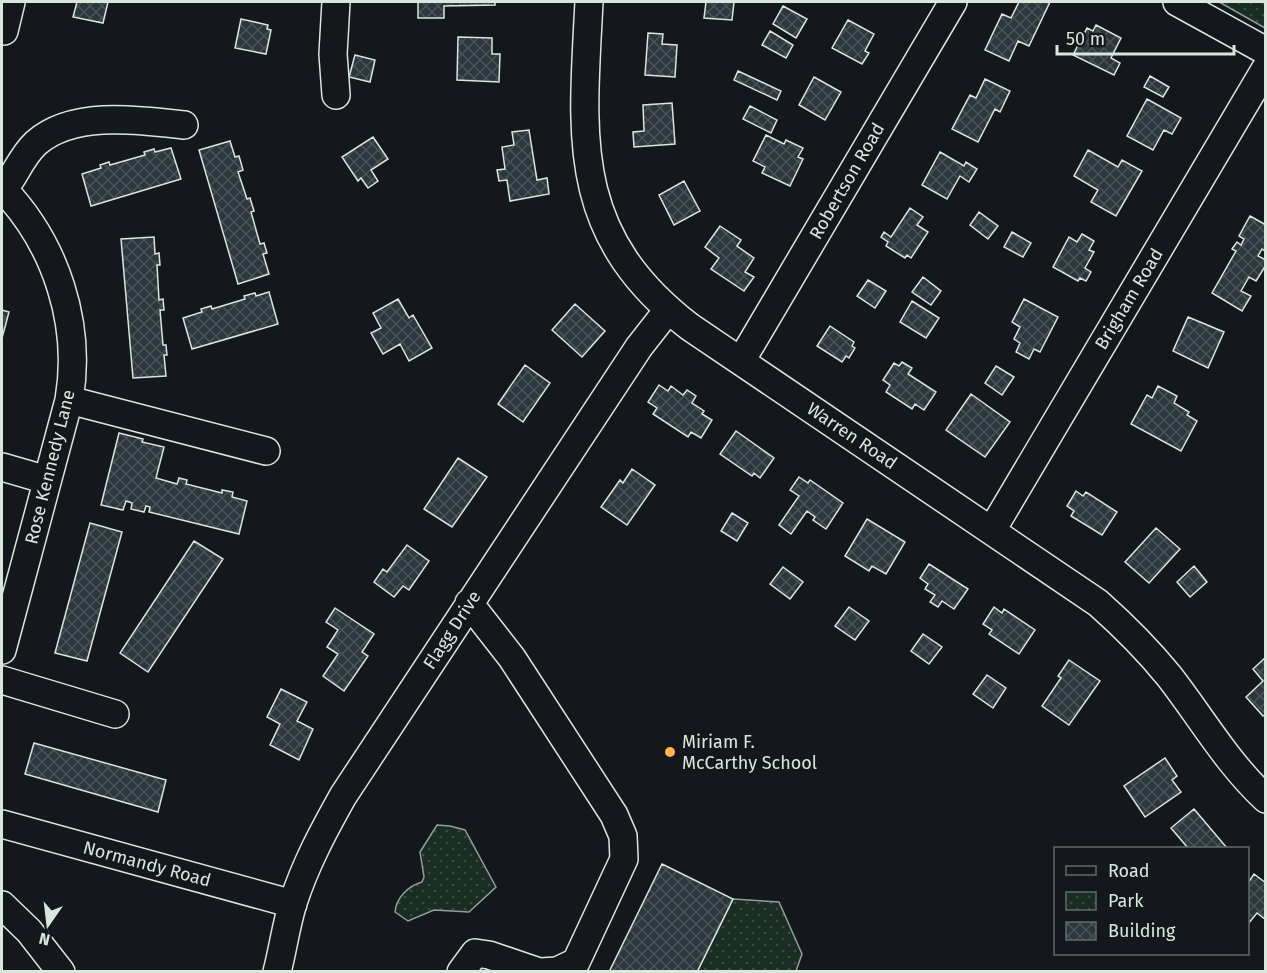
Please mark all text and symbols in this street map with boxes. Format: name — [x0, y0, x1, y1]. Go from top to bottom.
scale bar — [1057, 18, 1234, 56]
text: 50 m — [1066, 28, 1105, 50]
street label: Robertson Road — [805, 119, 889, 243]
street label: Brigham Road — [1090, 244, 1168, 354]
street label: Rose Kennedy Lane — [20, 387, 80, 547]
street label: Warren Road — [803, 398, 901, 474]
street label: Flagg Drive — [418, 587, 486, 673]
place label: Miriam F. McCarthy School — [682, 731, 817, 774]
marker: Miriam F. McCarthy School — [663, 745, 677, 759]
street label: Normandy Road — [81, 836, 213, 892]
legend — [1054, 847, 1249, 955]
text: Road — [1108, 860, 1150, 882]
text: Park — [1108, 890, 1144, 912]
north arrow — [18, 895, 78, 955]
text: Building — [1108, 920, 1176, 942]
text: N — [37, 929, 52, 950]

